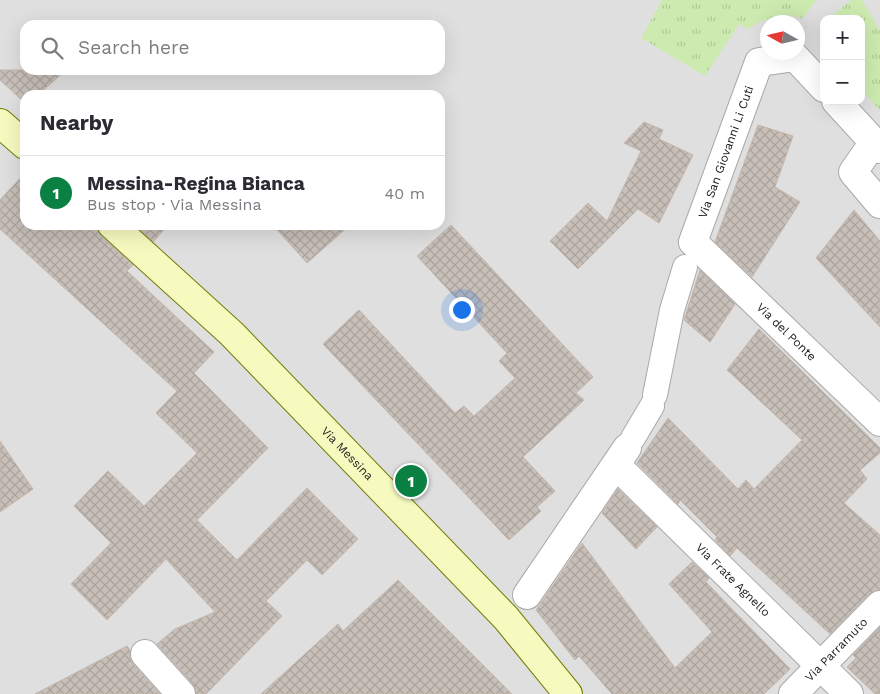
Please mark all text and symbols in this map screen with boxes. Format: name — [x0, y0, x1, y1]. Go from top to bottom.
north arrow — [760, 15, 805, 60]
map controls — [820, 15, 865, 105]
button: + — [820, 15, 865, 60]
search box — [20, 20, 445, 75]
icon: search — [38, 34, 66, 62]
text: Search here — [78, 36, 189, 59]
button: − — [820, 60, 865, 105]
street label: Via San Giovanni Li Cuti — [696, 84, 756, 220]
text: Nearby — [40, 110, 113, 135]
text: Messina-Regina Bianca — [87, 172, 305, 195]
text: 1 — [53, 184, 59, 203]
text: 40 m — [385, 184, 425, 203]
text: Bus stop · Via Messina — [87, 195, 262, 214]
your location — [449, 297, 475, 323]
street label: Via del Ponte — [754, 300, 819, 364]
street label: Via Messina — [318, 424, 376, 483]
pin: 1 — [395, 462, 427, 500]
street label: Via Frate Agnello — [693, 540, 773, 620]
street label: Via Parramuto — [802, 615, 870, 684]

